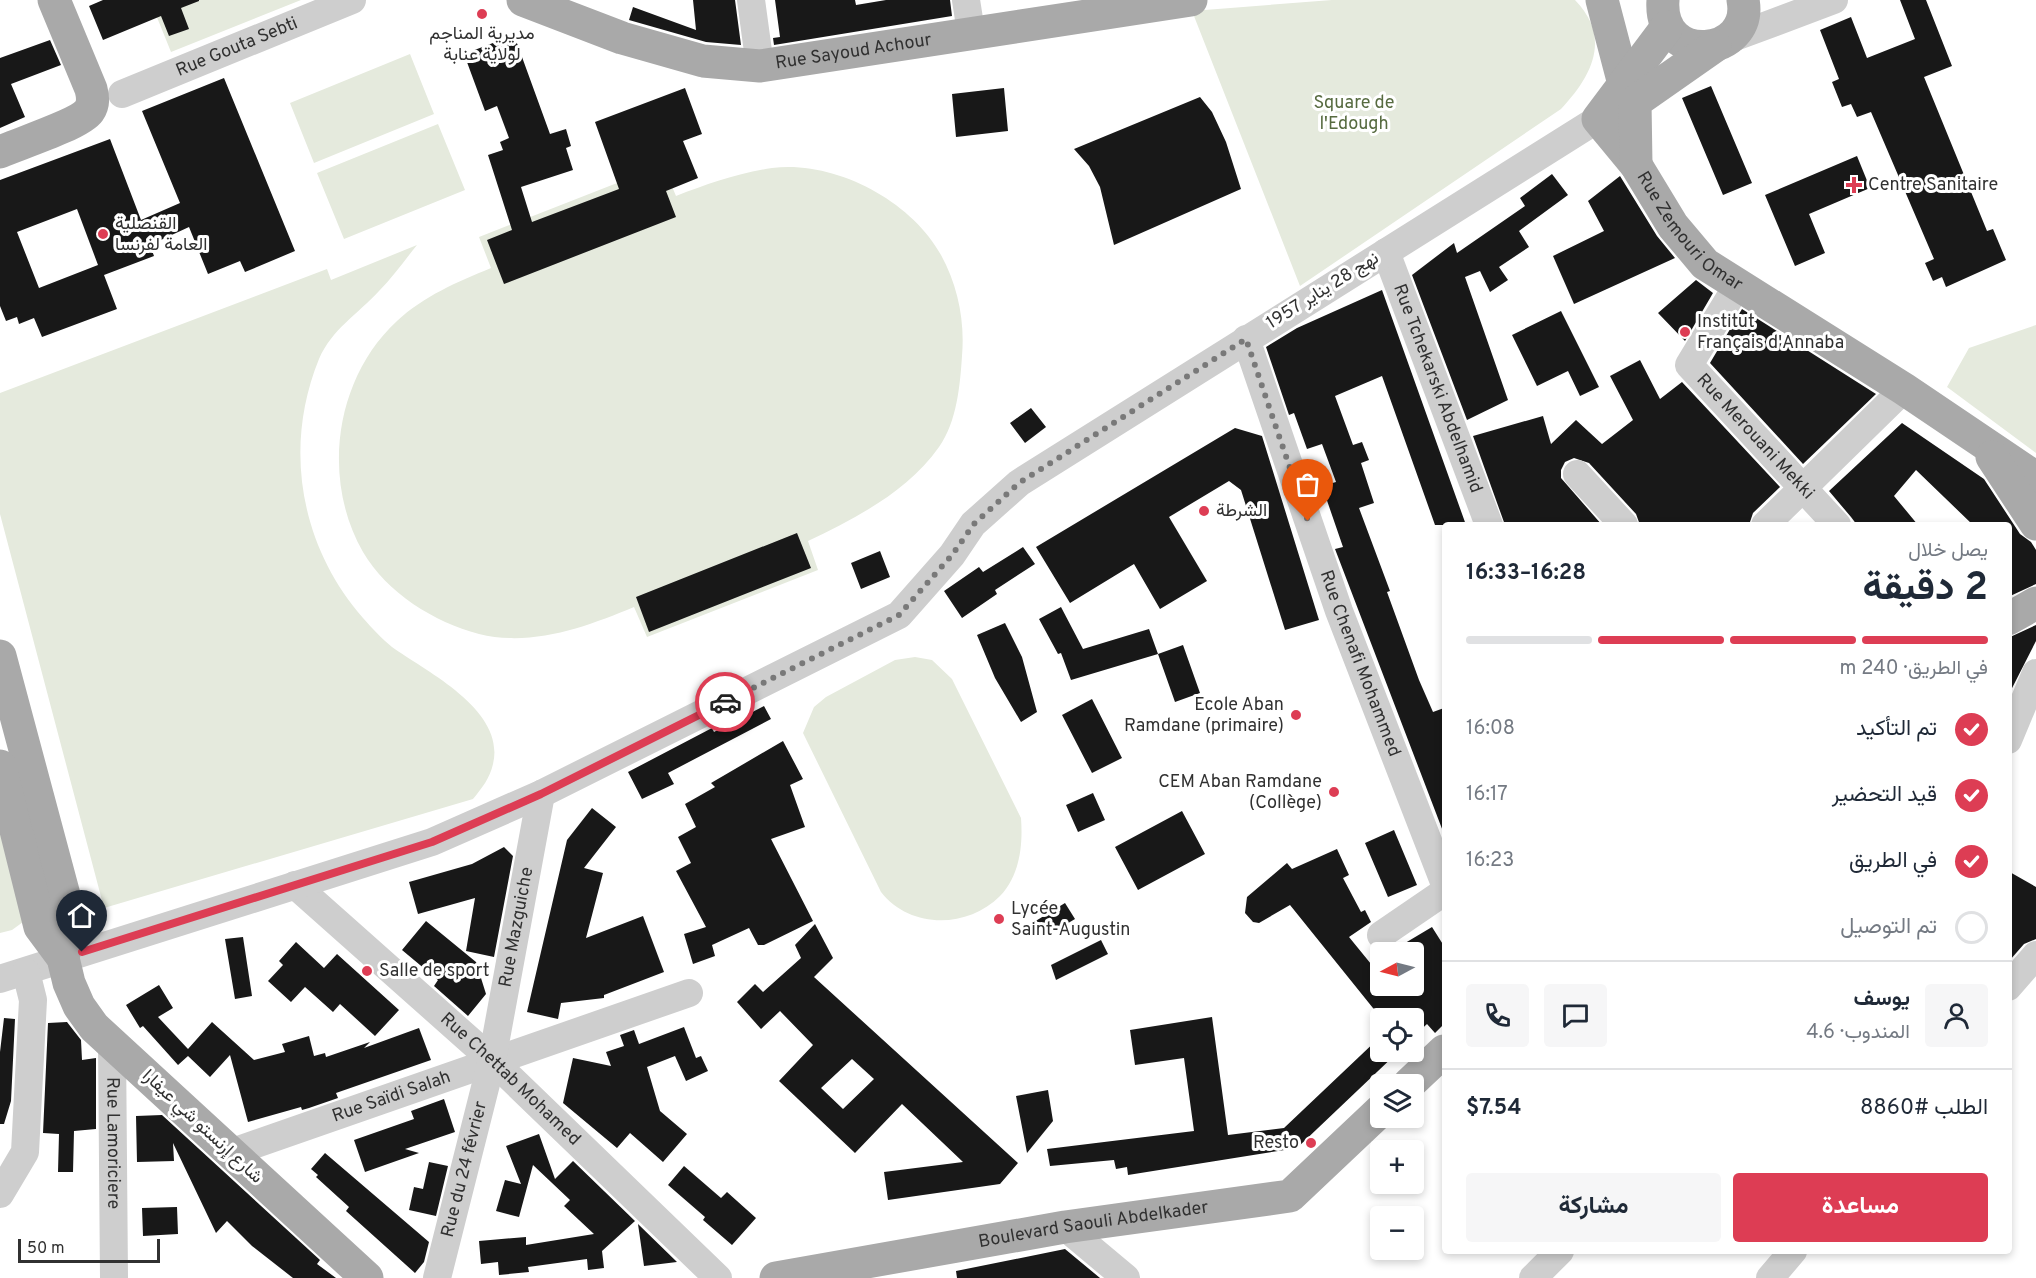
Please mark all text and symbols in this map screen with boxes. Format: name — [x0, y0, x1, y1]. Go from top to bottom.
marker: مديرية المناجم لولاية عنابة — [475, 7, 489, 21]
street label: Rue Gouta Sebti — [172, 12, 301, 82]
place label: مديرية المناجم لولاية عنابة — [429, 23, 535, 67]
street label: Rue Sayoud Achour — [774, 28, 933, 75]
park label: Square de l'Edough — [1314, 92, 1394, 136]
street label: Rue Zemouri Omar — [1631, 167, 1747, 296]
place label: Centre Sanitaire — [1868, 174, 1998, 197]
marker: Centre Sanitaire — [1845, 176, 1863, 194]
place label: القنصلية العامة لفرنسا — [115, 213, 207, 257]
marker: القنصلية العامة لفرنسا — [96, 227, 110, 241]
street label: نهج 28 يناير 1957 — [1262, 247, 1384, 335]
street label: Rue Tchekarski Abdelhamid — [1388, 281, 1487, 496]
place label: Institut Français d'Annaba — [1697, 311, 1844, 355]
marker: Institut Français d'Annaba — [1678, 325, 1692, 339]
street label: Rue Merouani Mekki — [1691, 369, 1819, 504]
pin — [1282, 459, 1333, 521]
icon: bag — [1291, 468, 1324, 501]
place label: الشرطة — [1216, 500, 1267, 523]
marker: الشرطة — [1197, 504, 1211, 518]
text: يصل خلال — [1908, 538, 1988, 564]
text: 16:28–16:33 — [1466, 560, 1586, 587]
text: 2 دقيقة — [1862, 565, 1988, 614]
street label: Rue Chenafi Mohammed — [1314, 567, 1406, 760]
text: في الطريق · 240 m — [1840, 656, 1988, 682]
courier — [695, 672, 755, 732]
icon: car — [709, 686, 742, 719]
place label: Ecole Aban Ramdane (primaire) — [1124, 694, 1284, 738]
marker: Ecole Aban Ramdane (primaire) — [1289, 708, 1303, 722]
icon: check — [1955, 713, 1988, 746]
text: 16:08 — [1466, 716, 1515, 742]
text: تم التأكيد — [1856, 716, 1937, 743]
place label: CEM Aban Ramdane (Collège) — [1158, 771, 1322, 815]
icon: check — [1955, 779, 1988, 812]
text: 16:17 — [1466, 782, 1508, 808]
text: قيد التحضير — [1832, 782, 1937, 809]
marker: CEM Aban Ramdane (Collège) — [1327, 785, 1341, 799]
icon: check — [1955, 845, 1988, 878]
text: 16:23 — [1466, 848, 1514, 874]
text: في الطريق — [1849, 848, 1937, 875]
street label: Rue Mazguiche — [494, 865, 539, 989]
pin — [56, 890, 107, 952]
place label: Lycée Saint-Augustin — [1011, 898, 1130, 942]
icon: home — [65, 899, 98, 932]
marker: Lycée Saint-Augustin — [992, 912, 1006, 926]
text: تم التوصيل — [1840, 914, 1937, 941]
north arrow — [1370, 942, 1424, 996]
map controls — [1370, 942, 1424, 1260]
place label: Salle de sport — [379, 960, 490, 983]
marker: Salle de sport — [360, 964, 374, 978]
button: phone — [1466, 984, 1529, 1047]
button: chat — [1544, 984, 1607, 1047]
button: person — [1925, 984, 1988, 1047]
text: يوسف — [1854, 986, 1910, 1013]
street label: Rue Chettab Mohamed — [435, 1008, 585, 1151]
button: locate — [1370, 1008, 1424, 1062]
text: المندوب · 4.6 — [1806, 1020, 1910, 1046]
street label: شارع إرنستو شي عيفارا — [135, 1065, 267, 1191]
street label: Rue Saïdi Salah — [329, 1065, 454, 1128]
button: layers — [1370, 1074, 1424, 1128]
street label: Rue Lamoriciere — [101, 1077, 125, 1209]
text: $7.54 — [1466, 1095, 1522, 1122]
text: الطلب #8860 — [1860, 1095, 1988, 1122]
street label: Rue du 24 février — [436, 1099, 493, 1240]
place label: Resto — [1253, 1132, 1299, 1155]
marker: Resto — [1304, 1136, 1318, 1150]
button: + — [1370, 1140, 1424, 1194]
button: مشاركة — [1466, 1173, 1721, 1242]
button: مساعدة — [1733, 1173, 1988, 1242]
street label: Boulevard Saouli Abdelkader — [977, 1196, 1210, 1254]
button: − — [1370, 1206, 1424, 1260]
scale bar — [18, 1236, 160, 1264]
text: 50 m — [27, 1239, 65, 1259]

